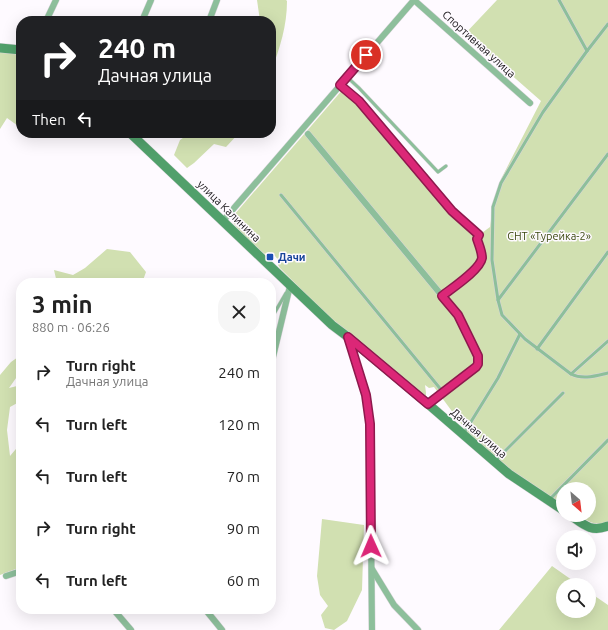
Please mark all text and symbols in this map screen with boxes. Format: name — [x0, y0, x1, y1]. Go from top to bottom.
street label: Спортивная улица — [440, 8, 518, 80]
icon: right — [32, 32, 84, 84]
text: 240 m — [98, 32, 176, 63]
pin — [349, 38, 383, 72]
icon: arrive — [355, 44, 377, 66]
text: Дачная улица — [98, 65, 212, 85]
icon: left — [74, 108, 96, 130]
text: Then — [32, 111, 66, 128]
street label: улица Калинина — [195, 178, 263, 244]
park label: СНТ «Турейка-2» — [507, 230, 591, 242]
place label: Дачи — [278, 251, 306, 263]
marker: Дачи — [265, 252, 275, 262]
text: 3 min — [32, 291, 93, 318]
button: close — [218, 291, 260, 333]
text: 880 m · 06:26 — [32, 320, 110, 334]
text: Turn right — [66, 357, 136, 374]
icon: right — [32, 361, 54, 383]
text: 240 m — [218, 364, 260, 381]
text: Дачная улица — [66, 374, 148, 388]
street label: Дачная улица — [449, 406, 509, 460]
icon: left — [32, 413, 54, 435]
text: Turn left — [66, 416, 127, 433]
text: 120 m — [218, 416, 260, 433]
icon: left — [32, 465, 54, 487]
text: Turn left — [66, 468, 127, 485]
text: 70 m — [227, 468, 260, 485]
north arrow — [556, 482, 596, 522]
map controls — [556, 482, 596, 618]
icon: right — [32, 517, 54, 539]
text: Turn right — [66, 520, 136, 537]
text: 90 m — [227, 520, 260, 537]
position arrow — [350, 525, 392, 567]
button: sound — [556, 530, 596, 570]
icon: left — [32, 569, 54, 591]
text: Turn left — [66, 572, 127, 589]
text: 60 m — [227, 572, 260, 589]
button: search — [556, 578, 596, 618]

